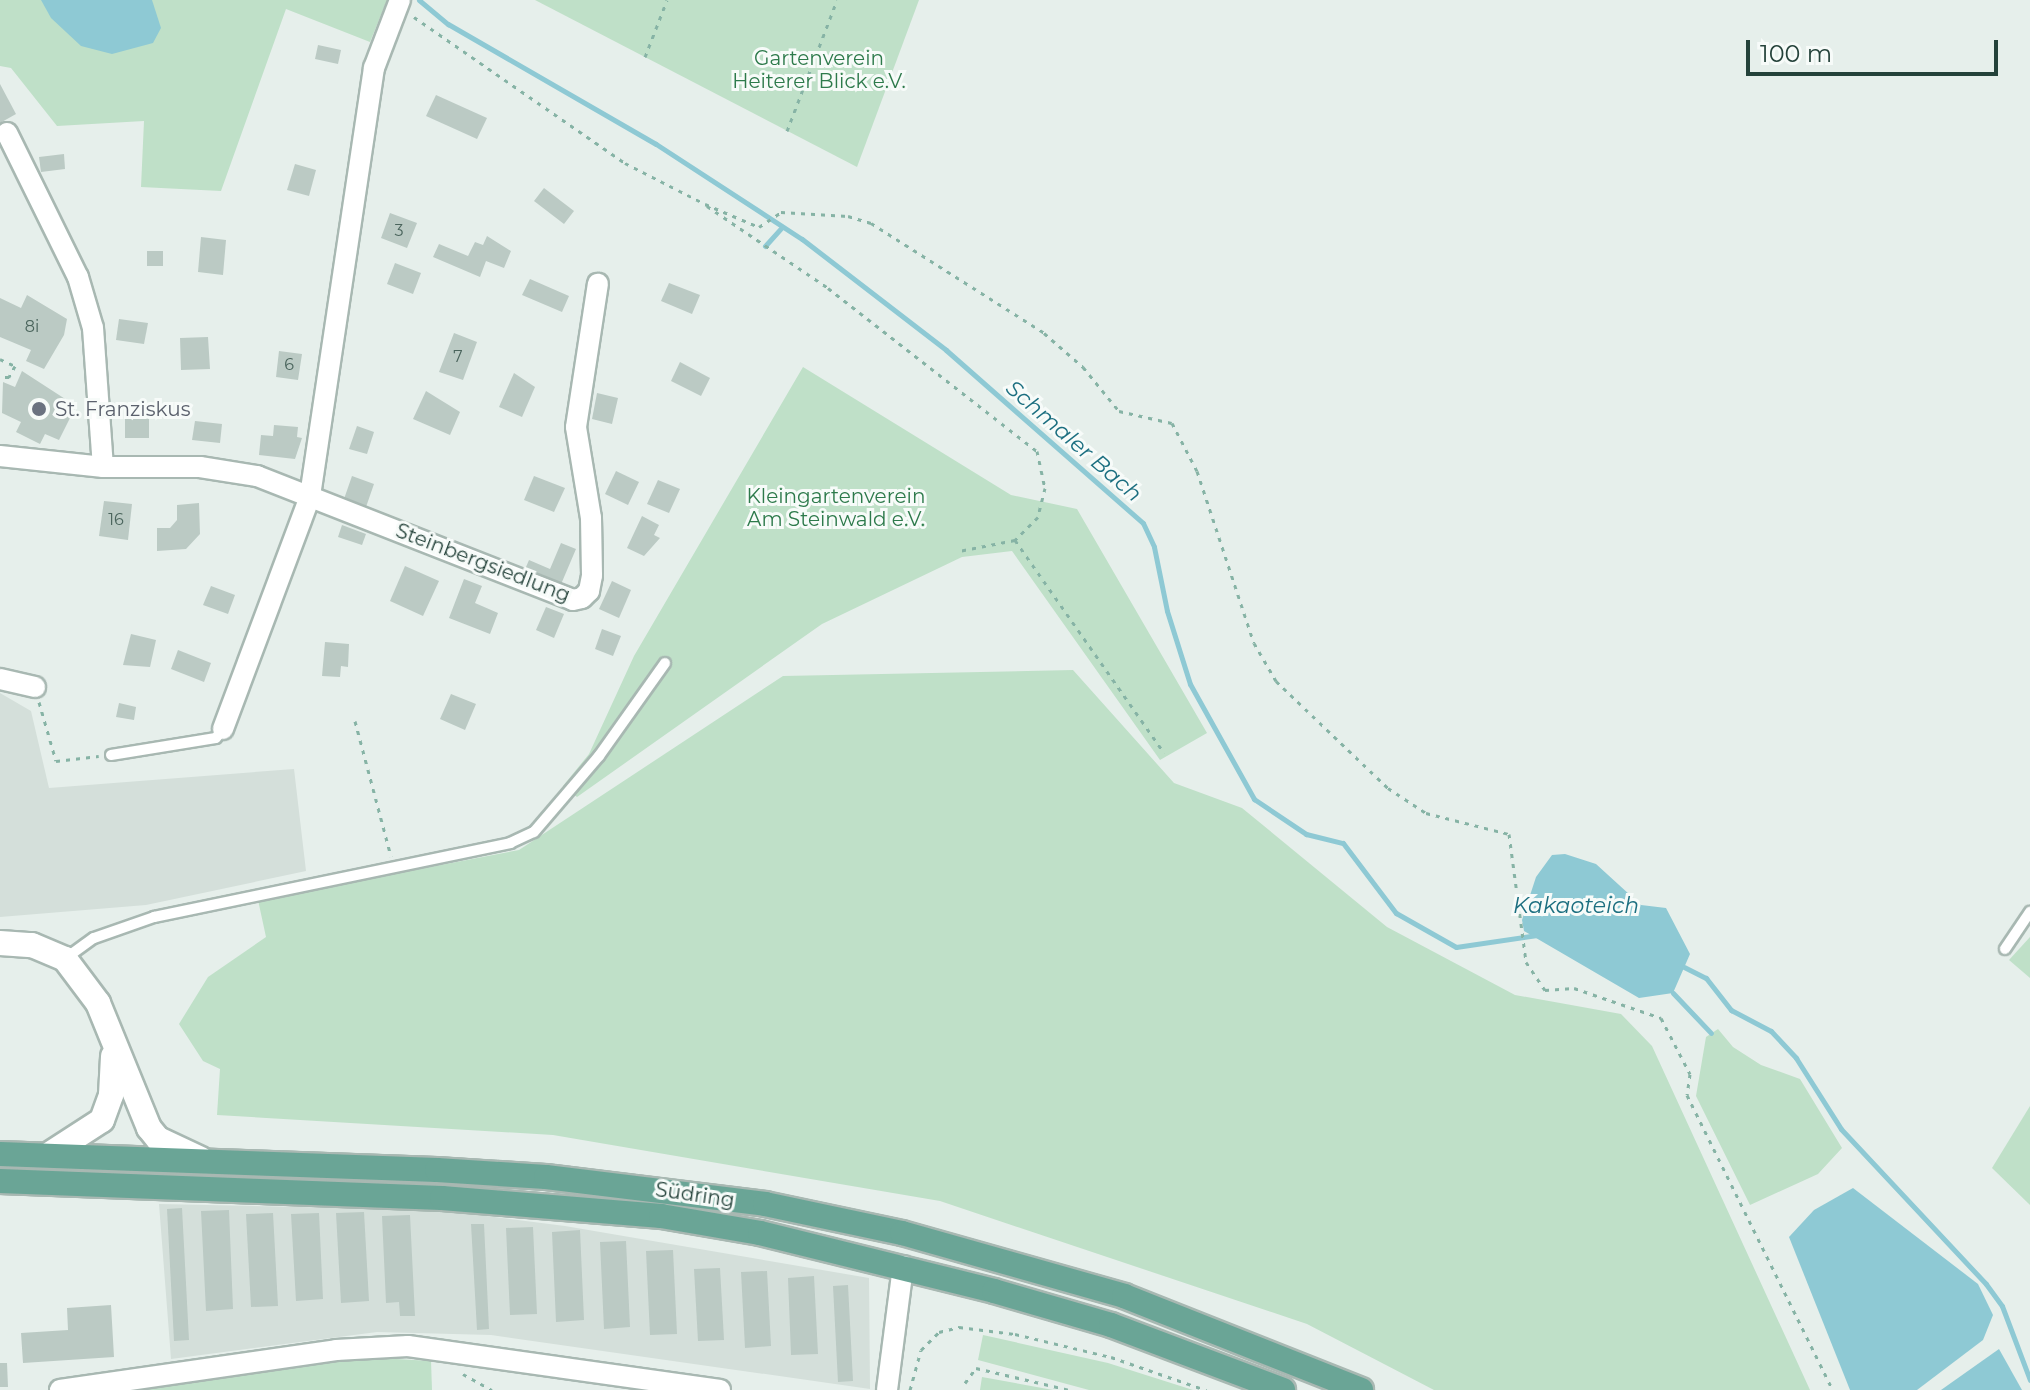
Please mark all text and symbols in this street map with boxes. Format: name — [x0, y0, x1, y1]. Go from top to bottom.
scale bar — [1750, 24, 2002, 74]
text: 100 m — [1760, 39, 1832, 68]
park label: Gartenverein Heiterer Blick e.V. — [732, 46, 906, 93]
house number: 3 — [394, 221, 404, 241]
house number: 8i — [25, 317, 39, 337]
house number: 7 — [453, 347, 463, 367]
house number: 6 — [284, 355, 294, 375]
water label: Schmaler Bach — [1001, 375, 1147, 507]
place label: St. Franziskus — [55, 397, 190, 421]
marker: St. Franziskus — [30, 400, 48, 418]
park label: Kleingartenverein Am Steinwald e.V. — [747, 484, 925, 531]
house number: 16 — [108, 510, 124, 530]
street label: Steinbergsiedlung — [392, 519, 574, 607]
water label: Kakaoteich — [1513, 893, 1639, 919]
street label: Südring — [654, 1178, 736, 1212]

